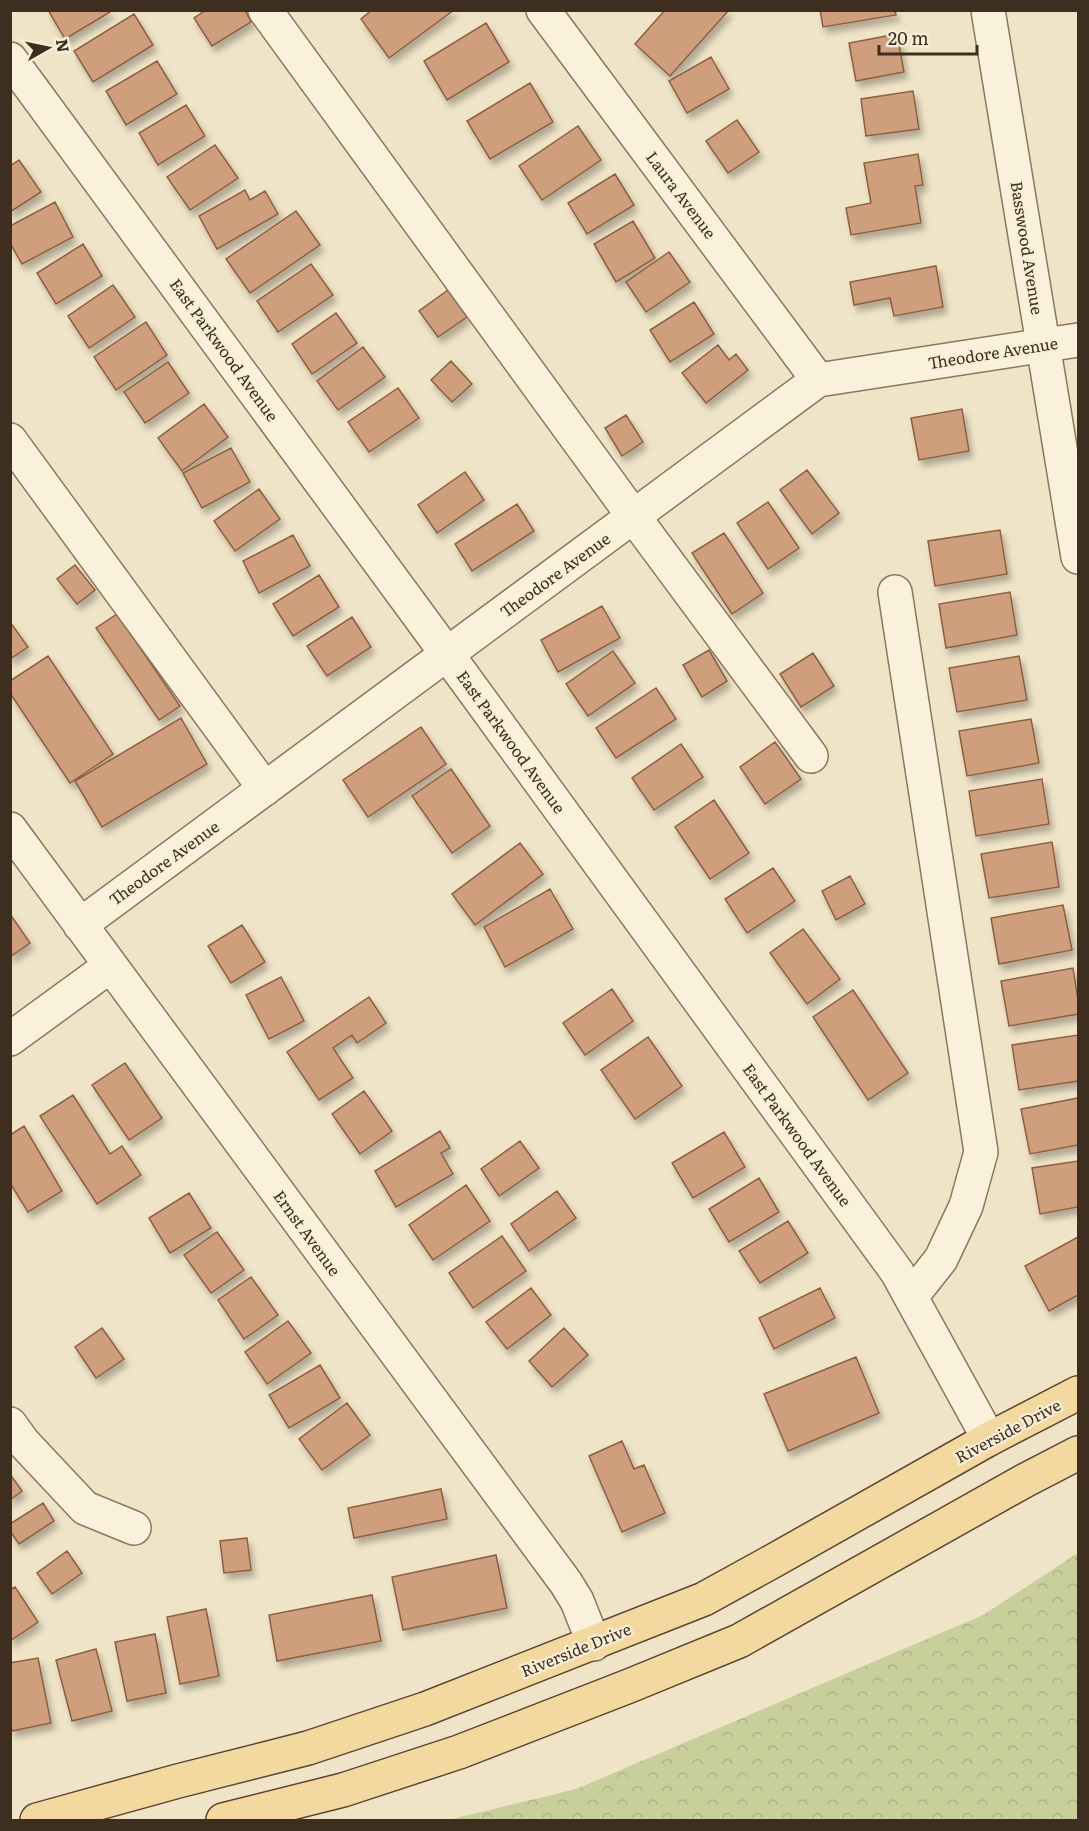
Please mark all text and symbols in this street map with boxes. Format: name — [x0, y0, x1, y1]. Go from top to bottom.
north arrow — [18, 18, 78, 78]
scale bar — [879, 18, 976, 56]
text: 20 m — [888, 24, 929, 51]
text: N — [51, 37, 77, 54]
street label: Laura Avenue — [641, 146, 723, 243]
street label: Basswood Avenue — [1006, 179, 1050, 316]
street label: East Parkwood Avenue — [165, 273, 285, 426]
street label: Theodore Avenue — [926, 330, 1060, 374]
street label: Theodore Avenue — [494, 526, 615, 622]
street label: East Parkwood Avenue — [452, 665, 572, 818]
street label: Theodore Avenue — [103, 814, 224, 910]
street label: East Parkwood Avenue — [738, 1058, 858, 1211]
street label: Ernst Avenue — [268, 1184, 347, 1280]
street label: Riverside Drive — [950, 1392, 1065, 1468]
street label: Riverside Drive — [517, 1616, 634, 1682]

